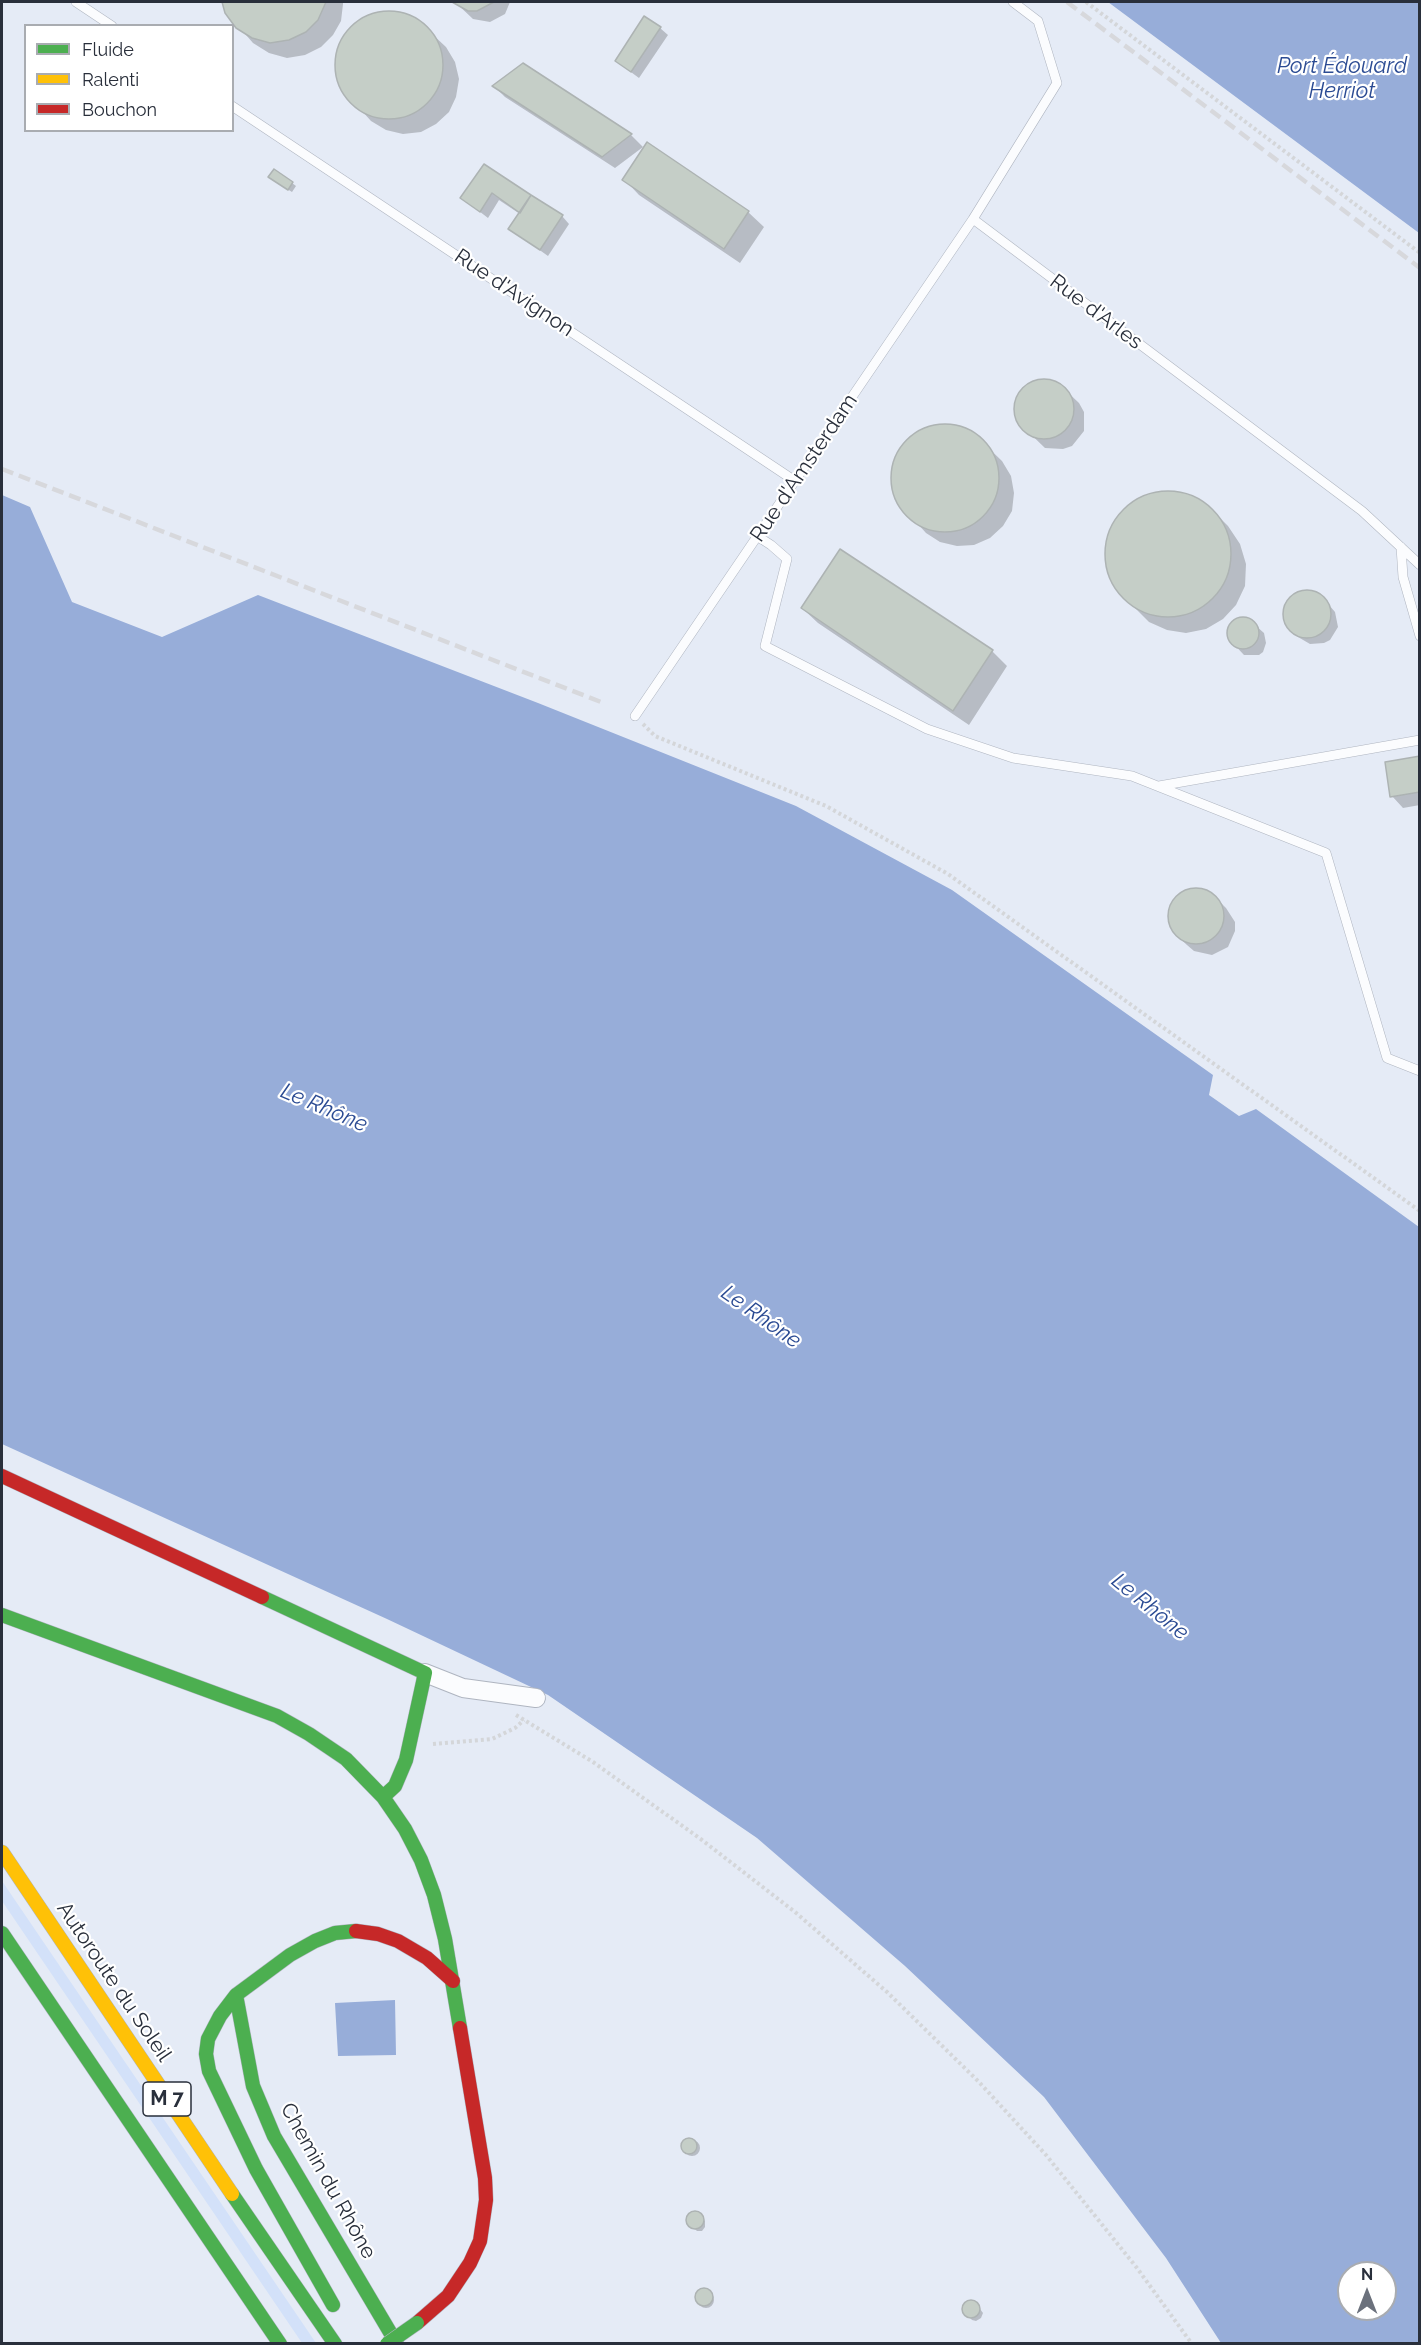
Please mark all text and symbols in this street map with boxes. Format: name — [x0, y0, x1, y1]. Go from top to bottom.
legend — [24, 24, 234, 132]
text: Fluide — [82, 39, 134, 60]
water label: Port Édouard Herriot — [1277, 53, 1407, 104]
text: Ralenti — [82, 69, 139, 90]
text: Bouchon — [82, 99, 157, 120]
street label: Rue d'Avignon — [449, 244, 579, 342]
street label: Rue d'Arles — [1045, 269, 1147, 355]
street label: Rue d'Amsterdam — [745, 389, 863, 547]
water label: Le Rhône — [277, 1078, 371, 1138]
water label: Le Rhône — [716, 1280, 806, 1354]
water label: Le Rhône — [1106, 1568, 1194, 1646]
street label: Autoroute du Soleil — [51, 1898, 177, 2066]
road number: M 7 — [143, 2082, 191, 2116]
street label: Chemin du Rhône — [275, 2099, 381, 2263]
north arrow — [1337, 2261, 1397, 2321]
text: N — [1361, 2265, 1373, 2284]

